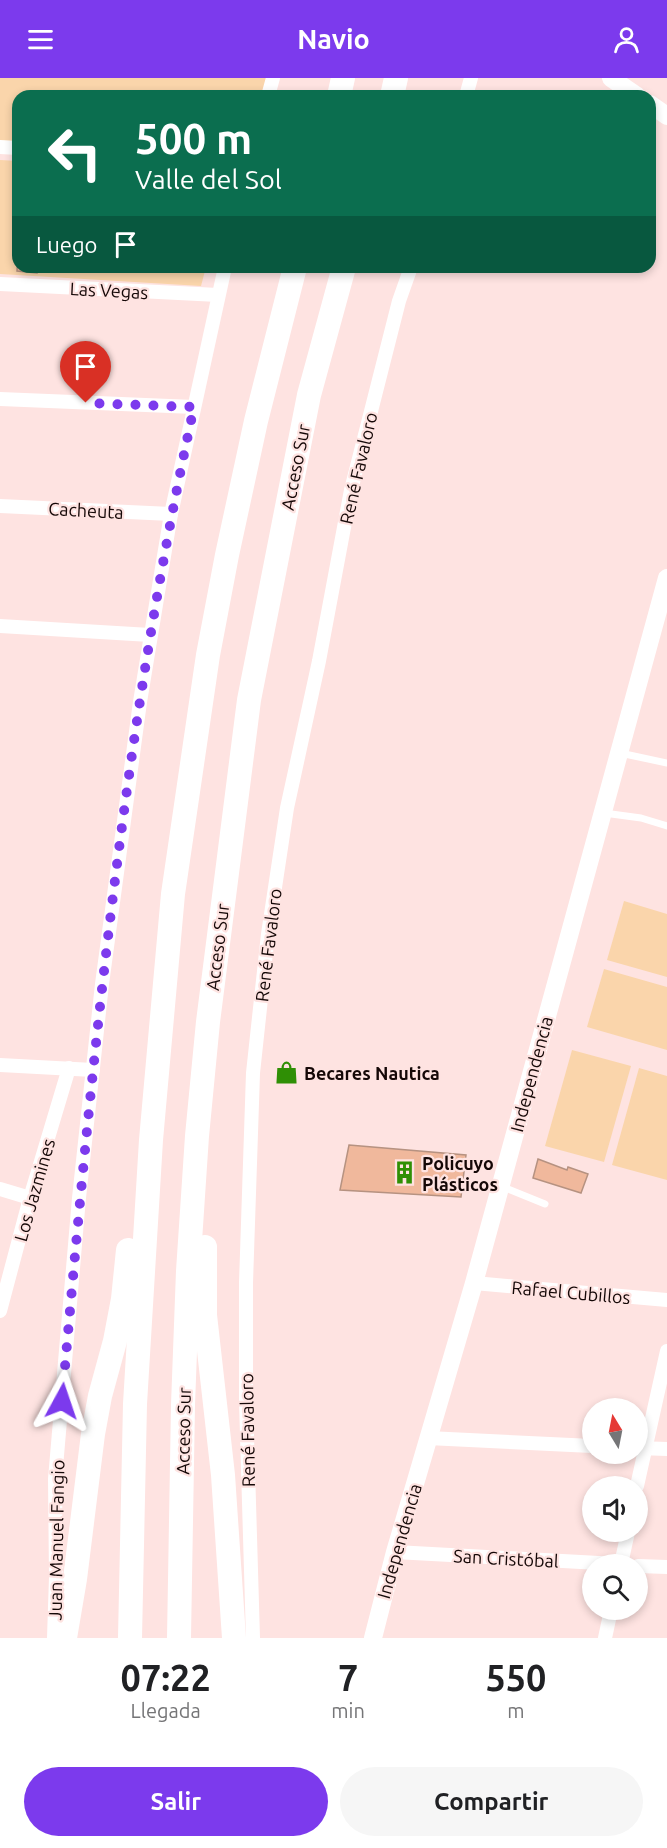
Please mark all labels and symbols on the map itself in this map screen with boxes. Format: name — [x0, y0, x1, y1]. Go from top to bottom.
street label: Las Vegas — [69, 278, 149, 302]
pin — [60, 341, 111, 403]
street label: René Favaloro — [335, 410, 381, 526]
street label: Acceso Sur — [277, 422, 313, 512]
street label: Cacheuta — [48, 498, 124, 522]
street label: René Favaloro — [251, 887, 285, 1003]
street label: Acceso Sur — [202, 902, 232, 992]
street label: Independencia — [506, 1014, 556, 1134]
shop icon: Becares Nautica — [273, 1060, 299, 1086]
place label: Becares Nautica — [304, 1063, 440, 1083]
street label: Los Jazmines — [10, 1136, 58, 1244]
place label: Policuyo Plásticos — [422, 1153, 498, 1194]
building icon: Policuyo Plásticos — [391, 1160, 417, 1186]
street label: Rafael Cubillos — [511, 1277, 631, 1307]
position arrow — [30, 1369, 94, 1433]
street label: René Favaloro — [236, 1373, 258, 1487]
street label: Acceso Sur — [172, 1387, 194, 1475]
north arrow — [582, 1398, 648, 1464]
street label: Juan Manuel Fangio — [45, 1460, 67, 1620]
street label: Independencia — [373, 1481, 425, 1601]
street label: San Cristóbal — [453, 1545, 559, 1571]

